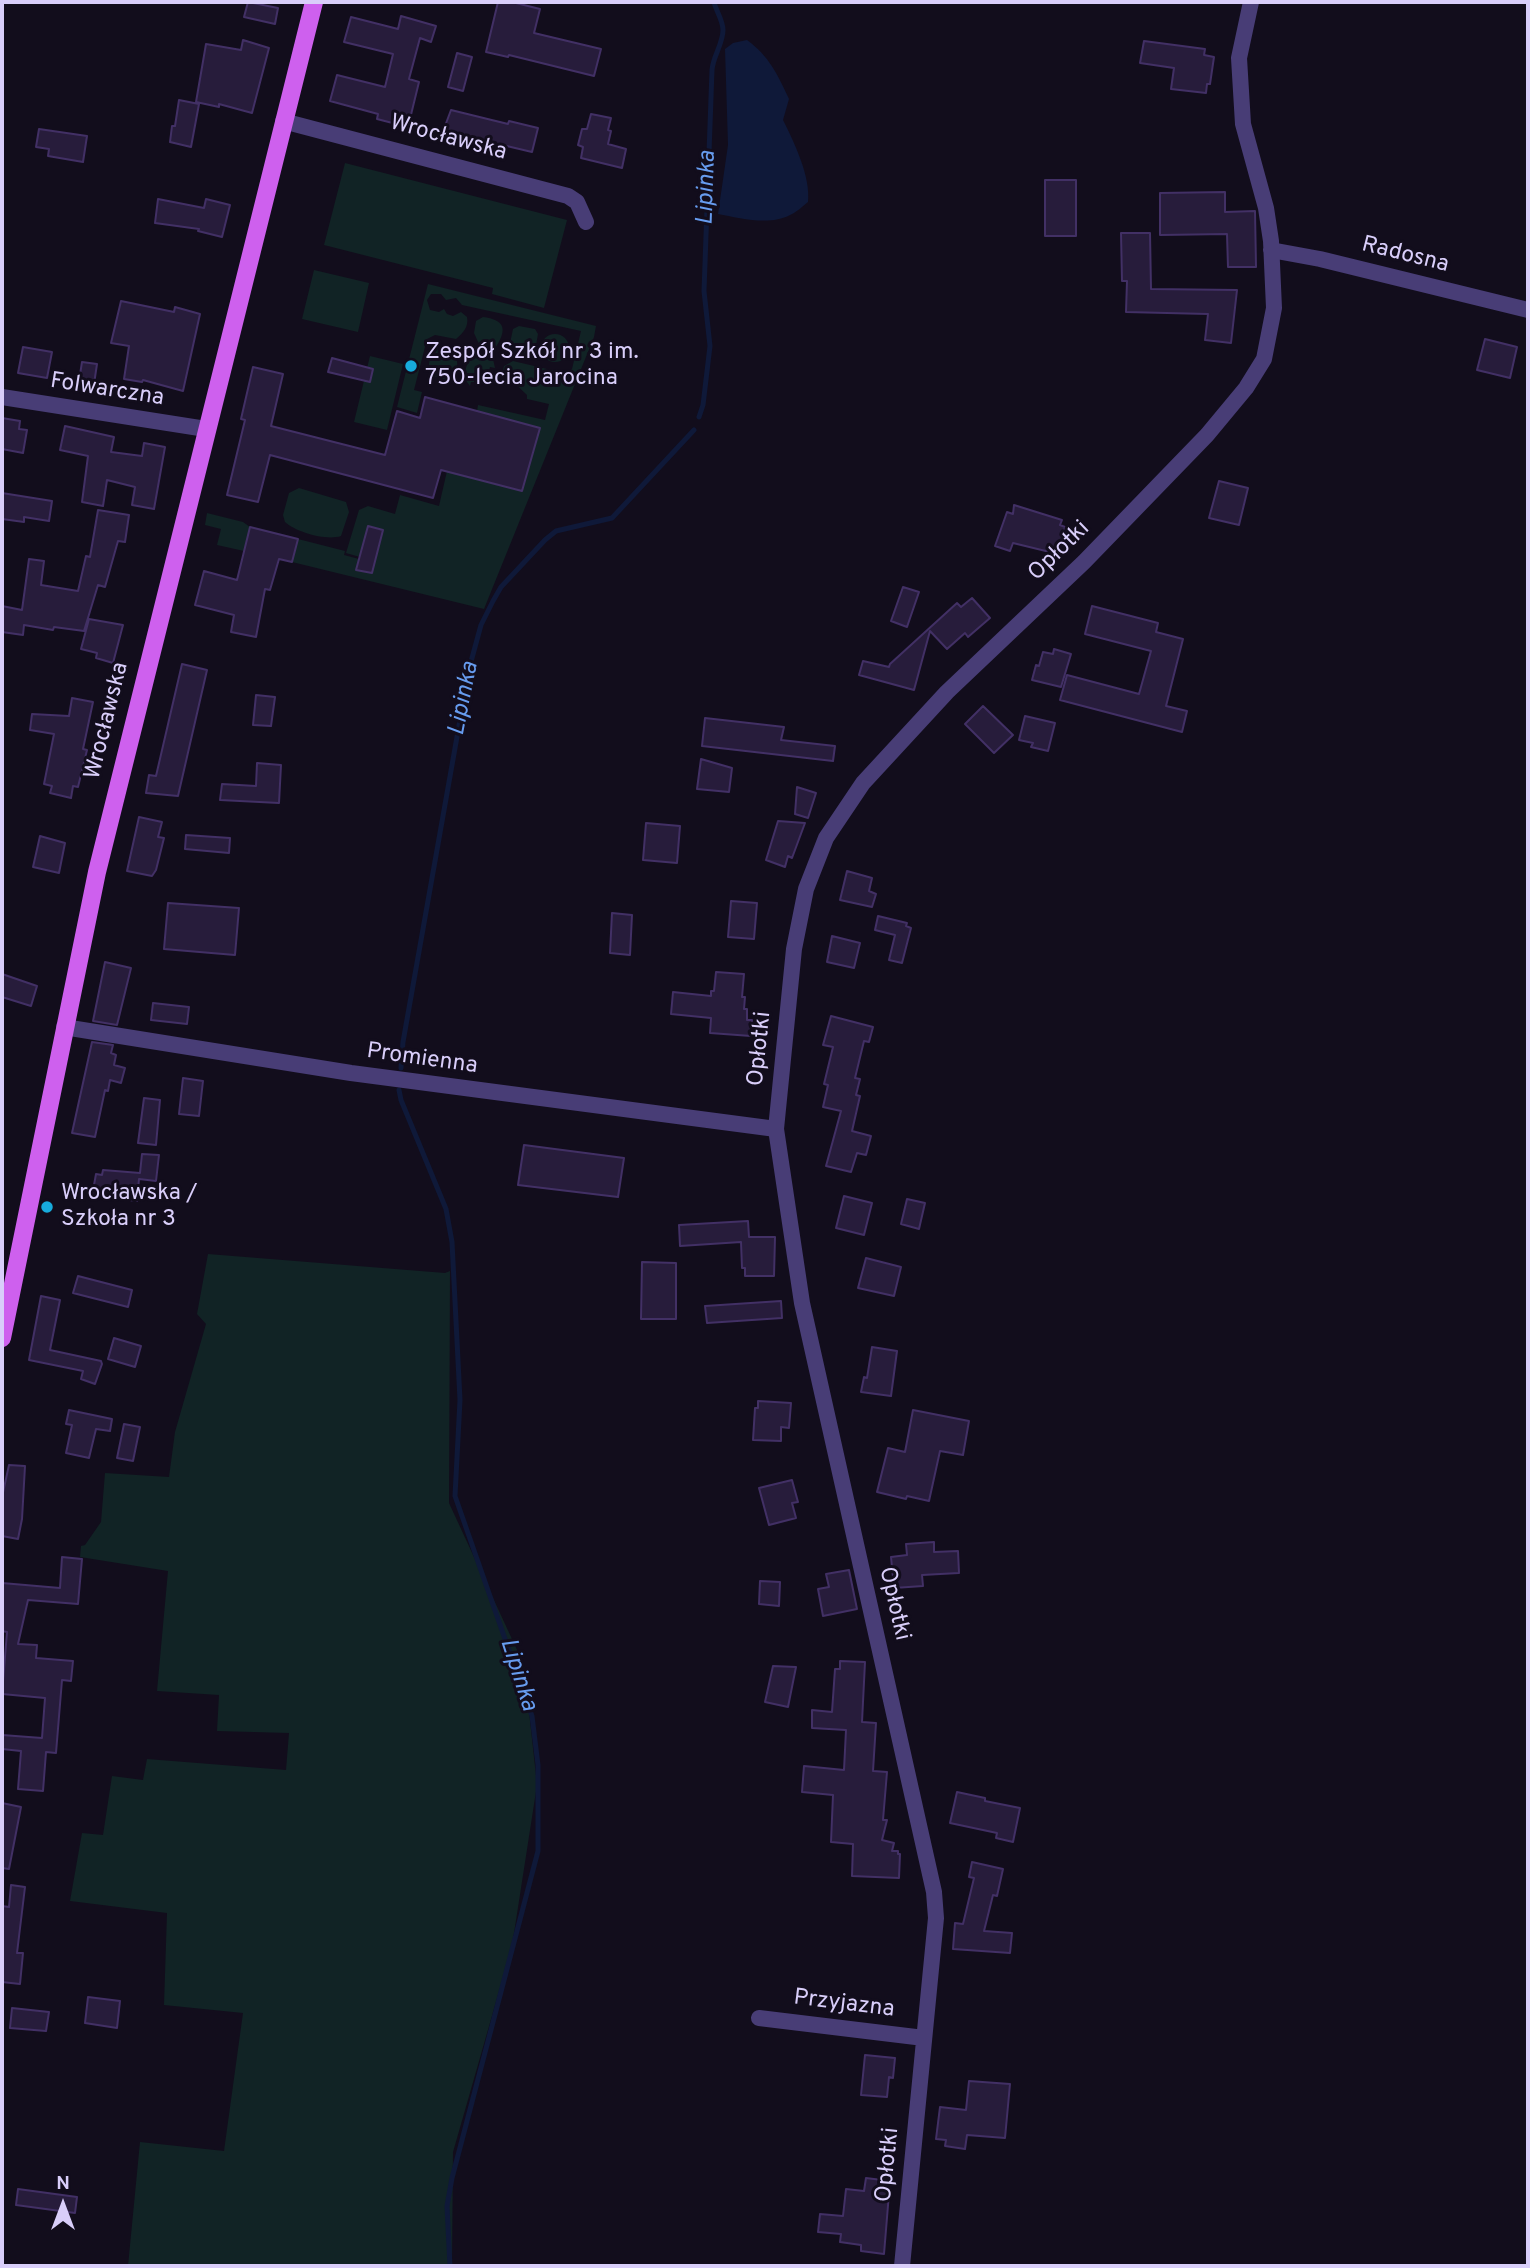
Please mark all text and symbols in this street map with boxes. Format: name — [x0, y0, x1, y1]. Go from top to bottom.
street label: Wrocławska — [386, 110, 510, 168]
water label: Lipinka — [692, 150, 724, 226]
street label: Radosna — [1358, 232, 1452, 280]
place label: Zespół Szkół nr 3 im. 750-lecia Jarocina — [425, 339, 639, 393]
marker: Zespół Szkół nr 3 im. 750-lecia Jarocina — [403, 358, 419, 374]
street label: Folwarczna — [48, 368, 166, 414]
street label: Opłotki — [1024, 516, 1096, 588]
street label: Wrocławska — [80, 659, 136, 783]
water label: Lipinka — [444, 660, 486, 738]
street label: Opłotki — [743, 1010, 779, 1088]
street label: Promienna — [365, 1039, 479, 1081]
place label: Wrocławska / Szkoła nr 3 — [61, 1180, 198, 1234]
marker: Wrocławska / Szkoła nr 3 — [39, 1199, 55, 1215]
street label: Opłotki — [871, 1564, 915, 1644]
water label: Lipinka — [492, 1635, 542, 1715]
street label: Przyjazna — [792, 1985, 896, 2025]
street label: Opłotki — [871, 2126, 907, 2204]
north arrow — [28, 2170, 98, 2240]
text: N — [56, 2172, 70, 2196]

